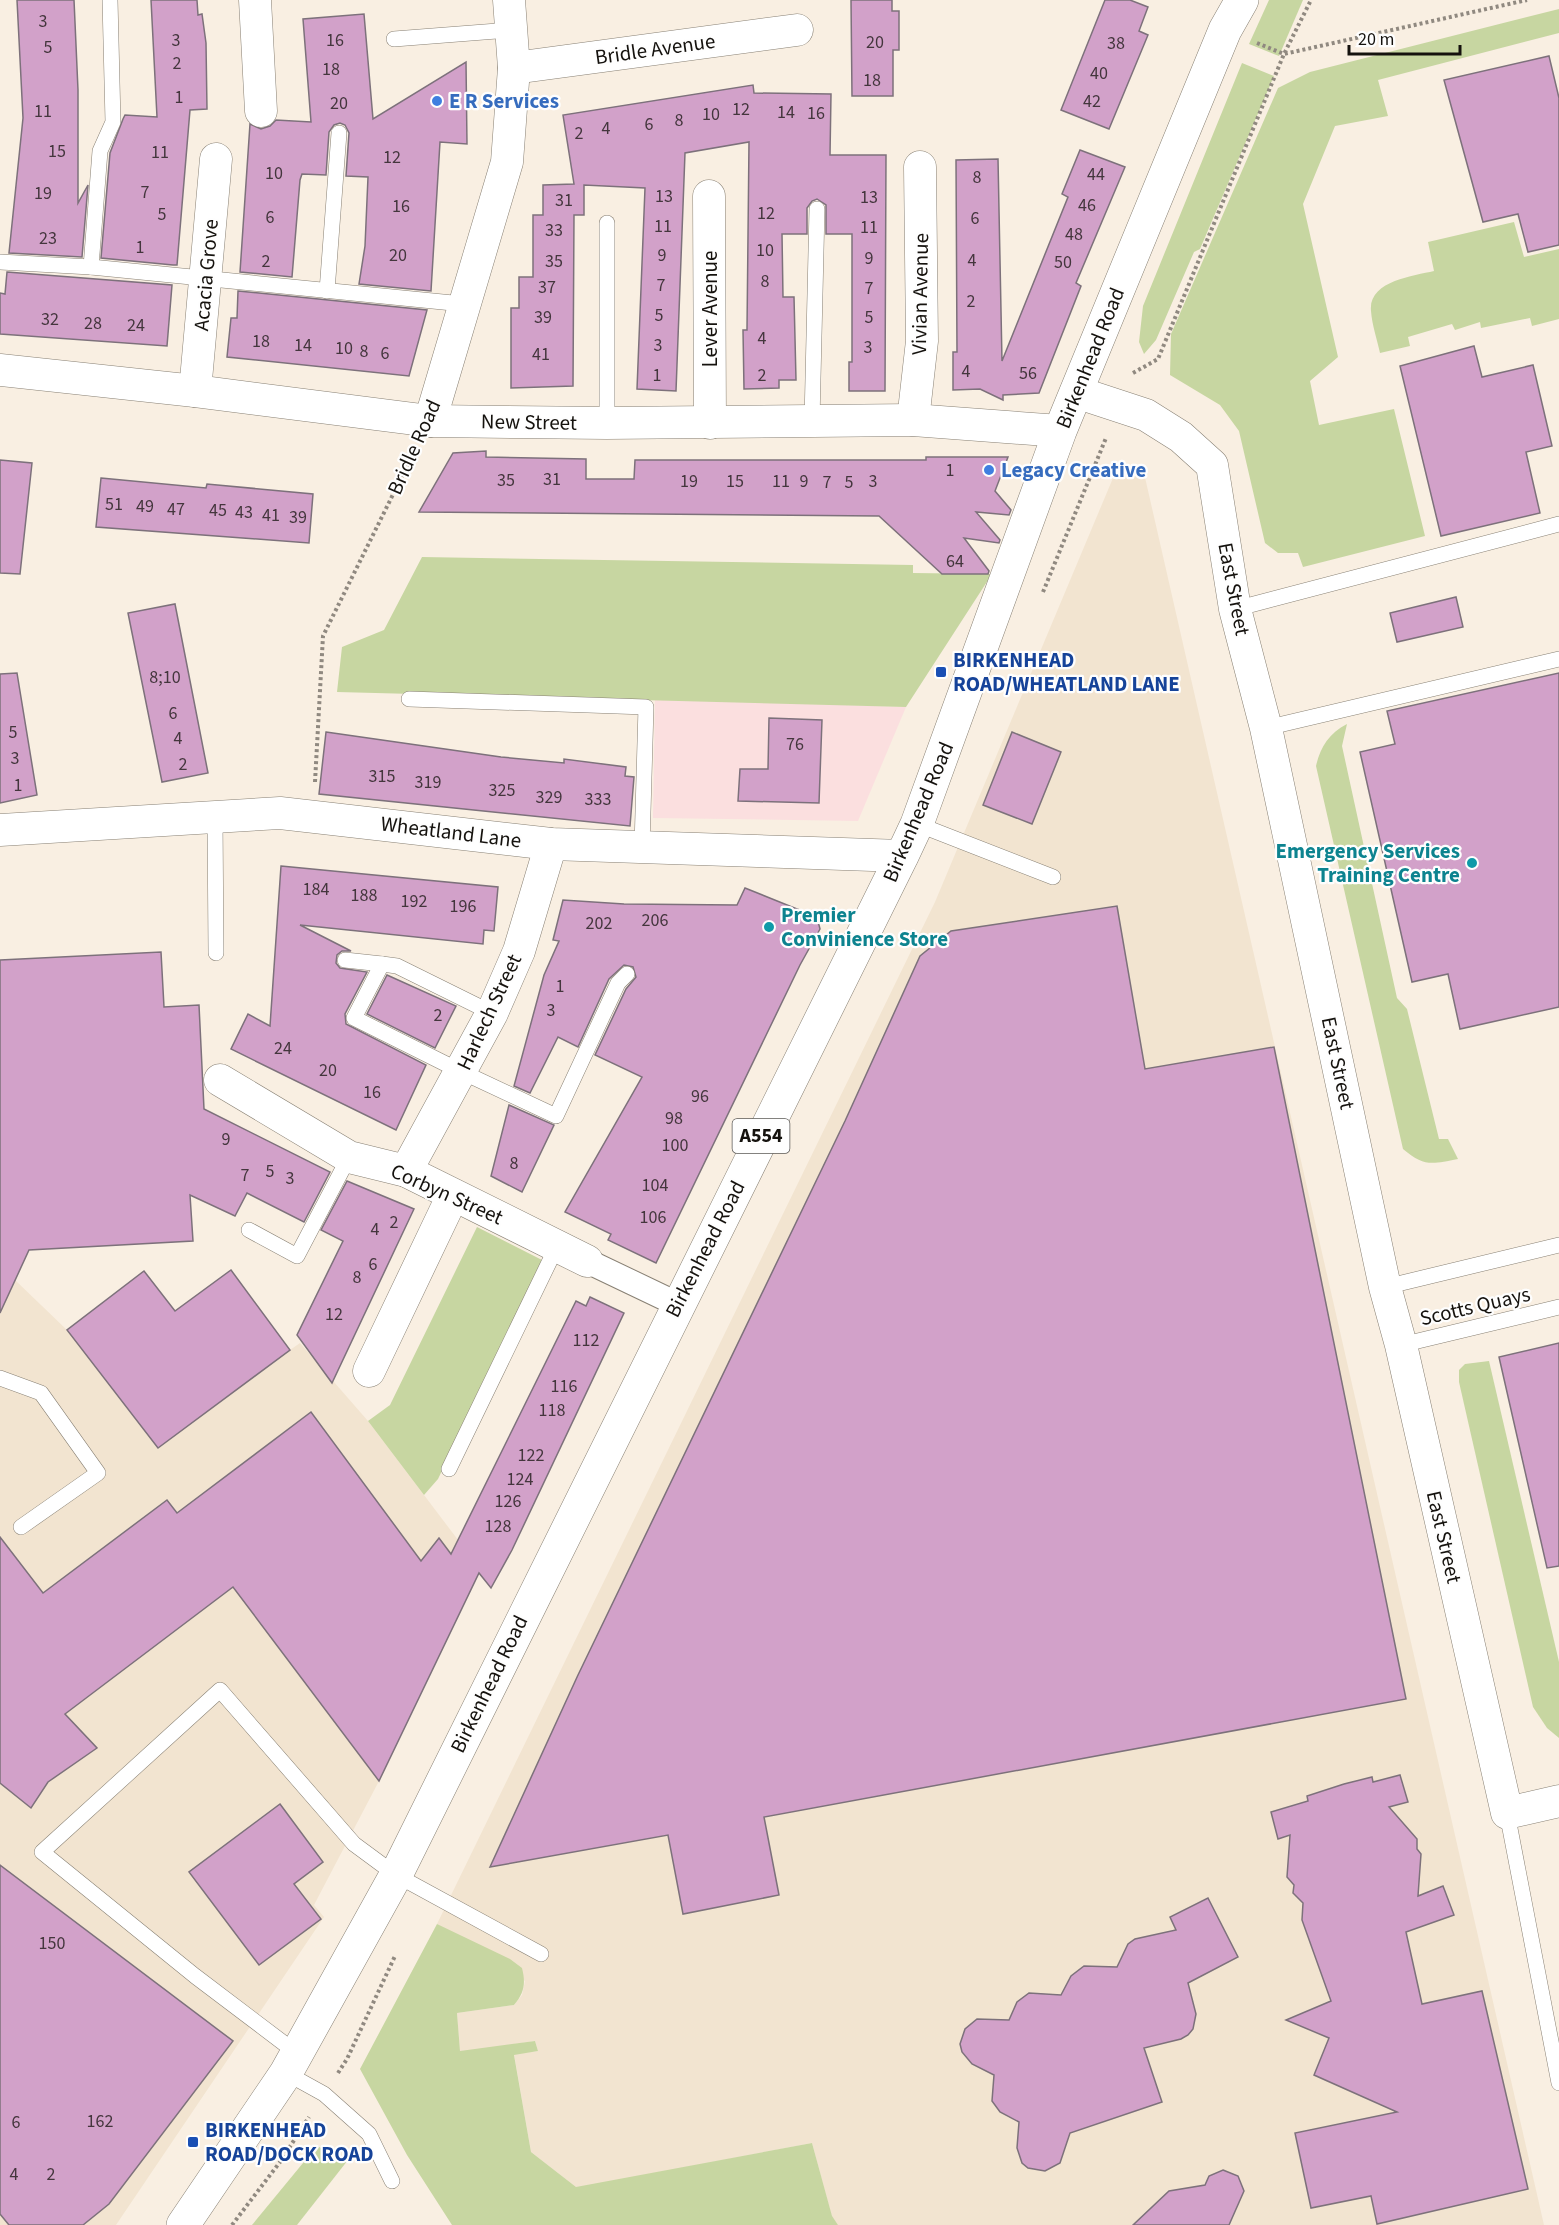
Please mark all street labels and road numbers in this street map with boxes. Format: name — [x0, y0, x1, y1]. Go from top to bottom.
street label: Bridle Avenue — [593, 26, 717, 72]
street label: Acacia Grove — [186, 218, 226, 332]
street label: Vivian Avenue — [904, 233, 936, 355]
street label: Lever Avenue — [695, 251, 725, 367]
street label: Birkenhead Road — [1048, 283, 1132, 433]
street label: Bridle Road — [380, 395, 448, 499]
street label: New Street — [481, 406, 577, 438]
street label: East Street — [1210, 540, 1258, 638]
street label: Birkenhead Road — [875, 737, 961, 887]
street label: Wheatland Lane — [379, 808, 523, 856]
street label: Harlech Street — [449, 949, 529, 1075]
street label: East Street — [1314, 1014, 1362, 1112]
road number: A554 — [732, 1119, 789, 1153]
street label: Corbyn Street — [386, 1156, 508, 1232]
street label: Birkenhead Road — [658, 1175, 752, 1323]
street label: Scotts Quays — [1417, 1279, 1533, 1333]
street label: East Street — [1419, 1488, 1469, 1586]
street label: Birkenhead Road — [443, 1610, 535, 1758]

